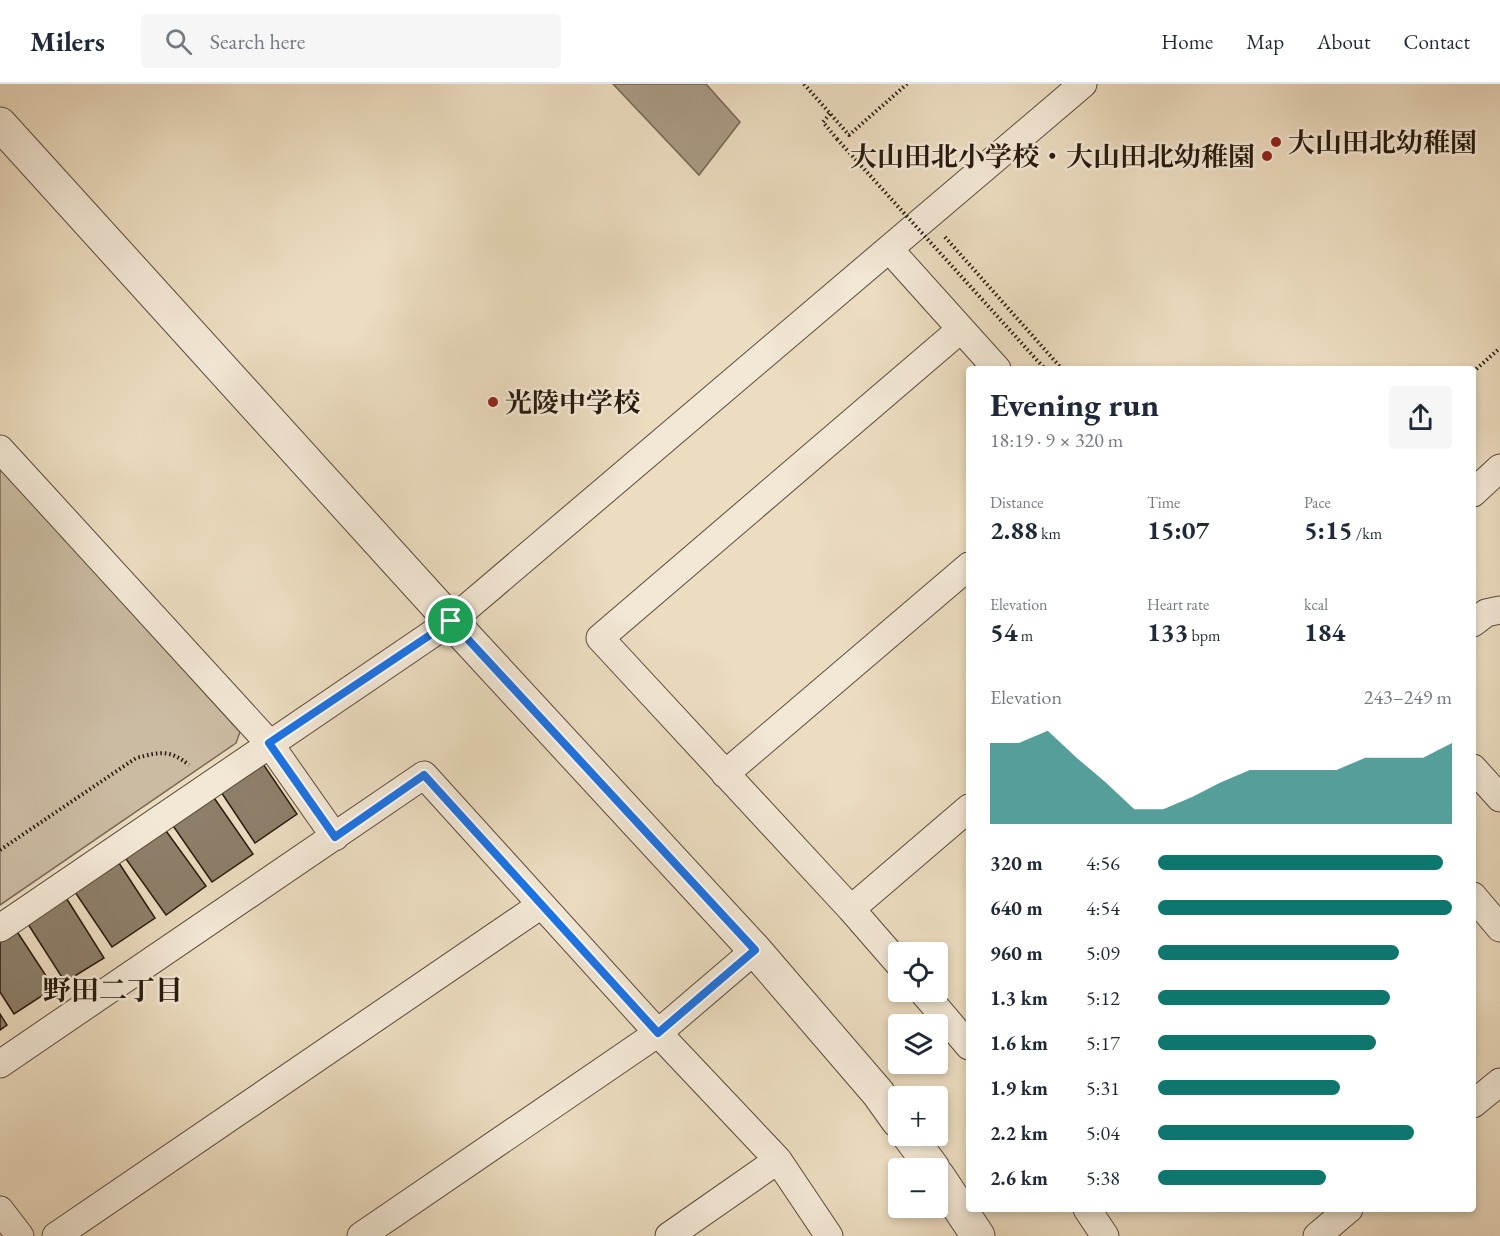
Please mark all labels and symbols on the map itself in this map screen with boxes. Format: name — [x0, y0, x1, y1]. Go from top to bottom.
place label: 大山田北幼稚園 — [1288, 125, 1477, 160]
marker: 大山田北幼稚園 — [1269, 135, 1283, 149]
place label: 大山田北小学校・大山田北幼稚園 — [850, 139, 1255, 174]
marker: 大山田北小学校・大山田北幼稚園 — [1260, 149, 1274, 163]
place label: 光陵中学校 — [505, 385, 640, 420]
marker: 光陵中学校 — [486, 395, 500, 409]
pin — [425, 595, 476, 646]
district label: 野田二丁目 — [43, 972, 183, 1008]

